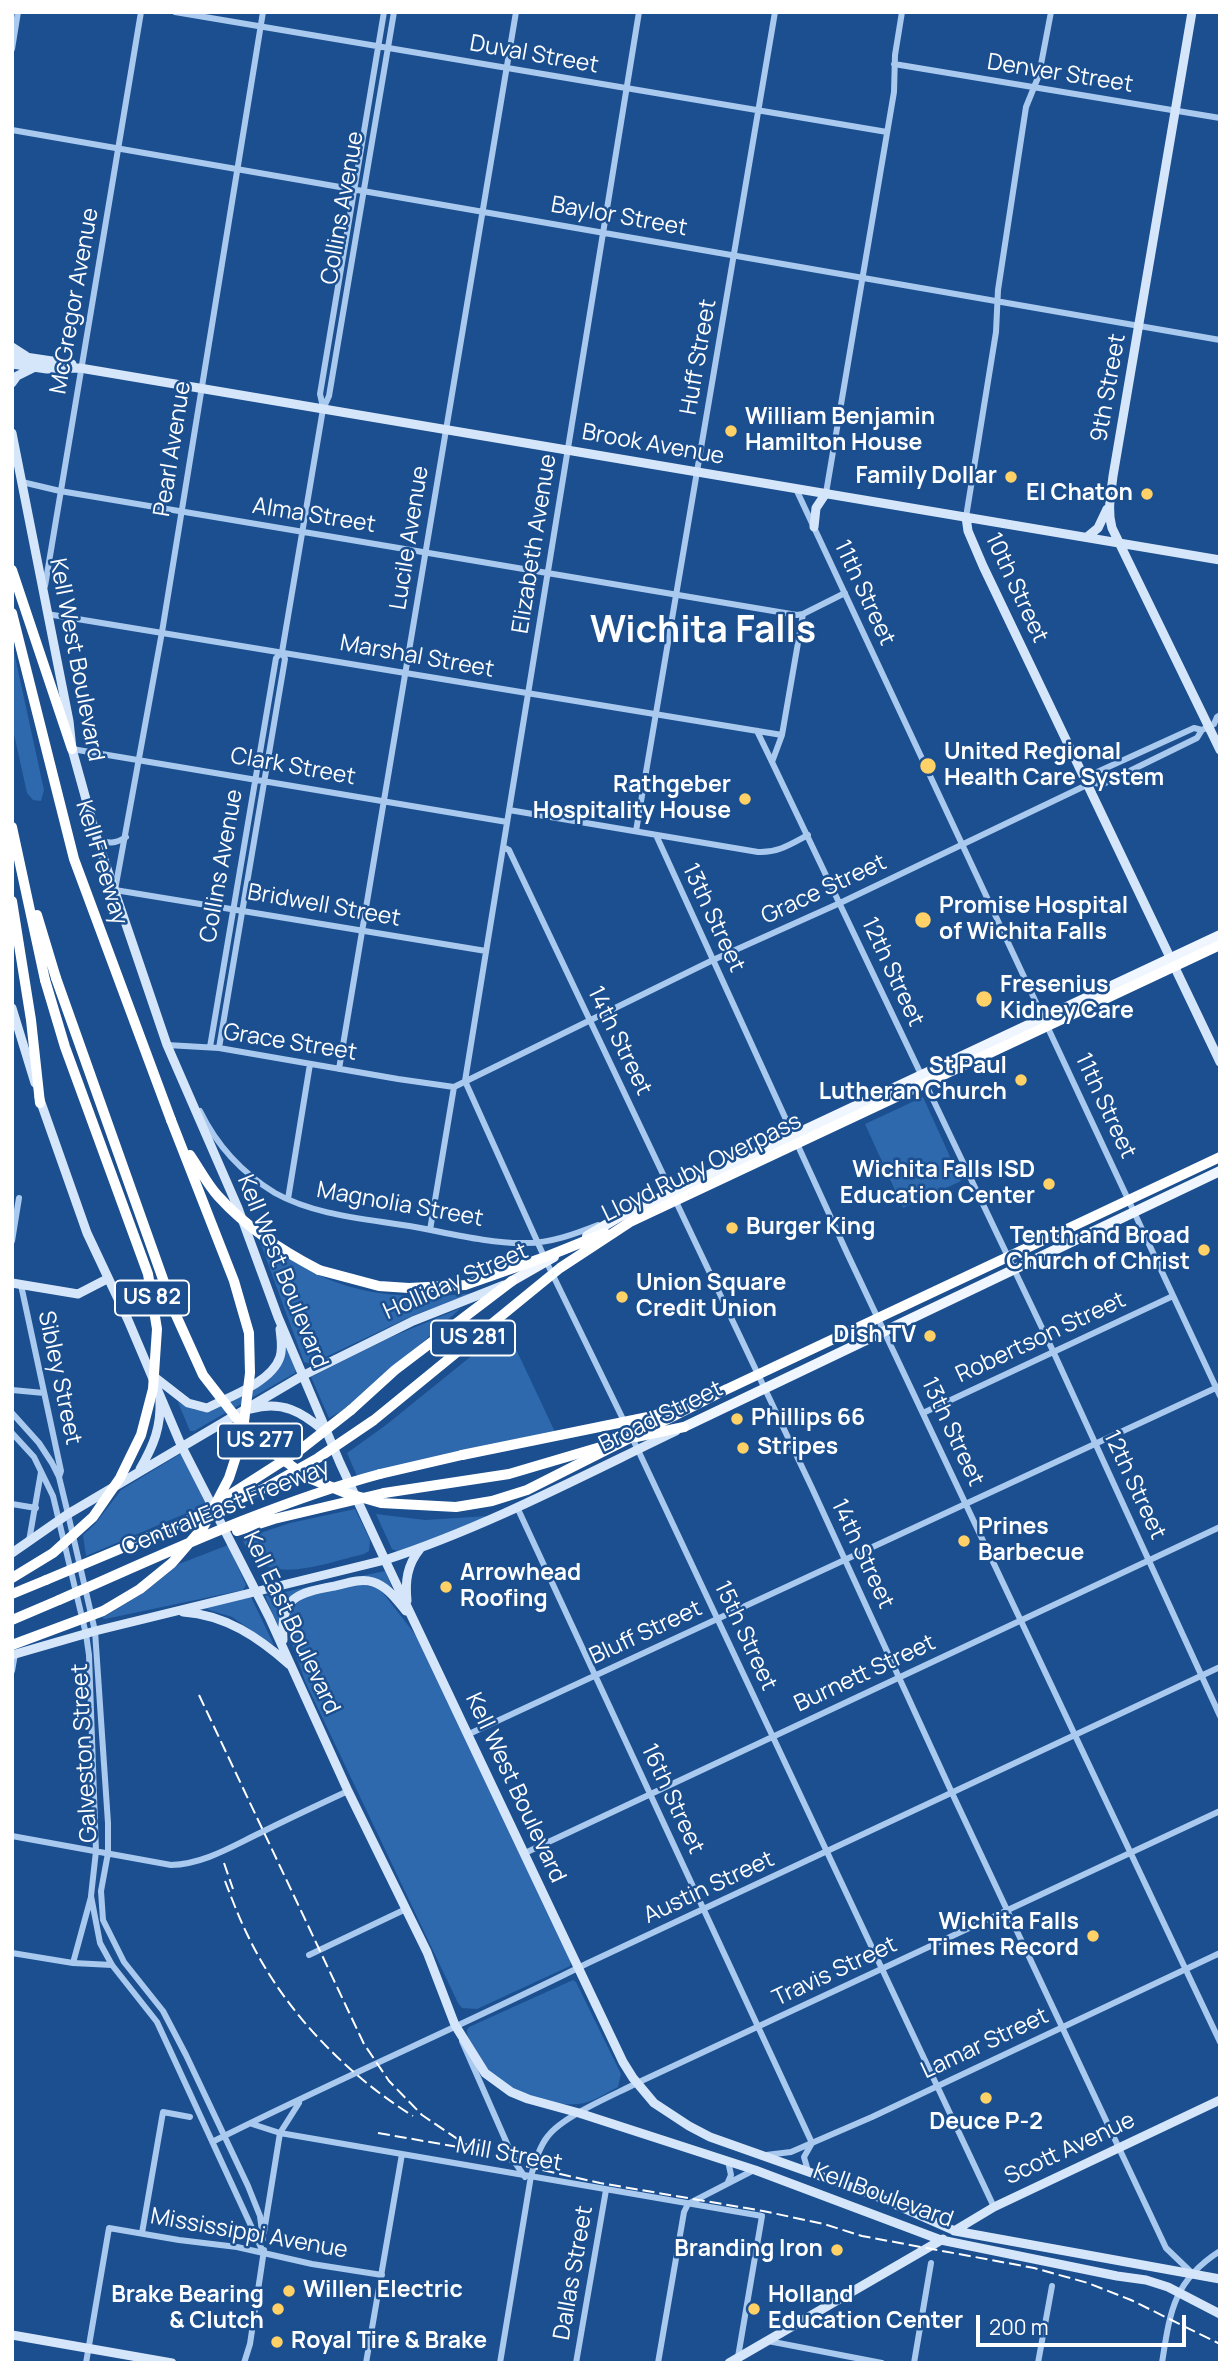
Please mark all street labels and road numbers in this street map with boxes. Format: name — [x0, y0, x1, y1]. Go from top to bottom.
street label: Duval Street — [467, 30, 601, 80]
street label: Denver Street — [985, 49, 1135, 99]
street label: Collins Avenue — [316, 129, 370, 287]
street label: Baylor Street — [549, 191, 689, 243]
street label: McGregor Avenue — [45, 206, 105, 396]
street label: Huff Street — [675, 297, 723, 417]
street label: 9th Street — [1086, 332, 1132, 444]
street label: Pearl Avenue — [149, 379, 197, 519]
street label: Brook Avenue — [580, 419, 726, 471]
street label: Elizabeth Avenue — [507, 452, 563, 636]
street label: Lucile Avenue — [385, 464, 435, 612]
street label: Alma Street — [250, 493, 378, 539]
street label: 10th Street — [979, 529, 1053, 647]
street label: 11th Street — [828, 536, 900, 650]
street label: Kell West Boulevard — [43, 556, 109, 764]
street label: Marshal Street — [338, 630, 496, 684]
street label: Clark Street — [228, 742, 358, 792]
street label: Collins Avenue — [195, 787, 249, 945]
street label: Kell Freeway — [69, 797, 133, 929]
street label: Grace Street — [757, 849, 891, 931]
street label: 13th Street — [676, 859, 750, 977]
street label: Bridwell Street — [245, 879, 403, 933]
street label: 12th Street — [855, 913, 929, 1031]
street label: 14th Street — [581, 982, 657, 1100]
street label: Grace Street — [221, 1019, 359, 1067]
street label: 11th Street — [1069, 1049, 1141, 1163]
street label: Lloyd Ruby Overpass — [598, 1108, 806, 1228]
street label: Kell West Boulevard — [231, 1171, 333, 1373]
street label: Magnolia Street — [315, 1177, 485, 1233]
street label: Holliday Street — [379, 1238, 533, 1326]
road number: US 82 — [115, 1280, 189, 1316]
street label: Robertson Street — [952, 1287, 1130, 1389]
street label: Sibley Street — [31, 1309, 87, 1447]
road number: US 281 — [431, 1320, 515, 1356]
street label: 13th Street — [915, 1373, 989, 1491]
street label: Broad Street — [595, 1375, 727, 1459]
road number: US 277 — [218, 1424, 302, 1458]
street label: 12th Street — [1097, 1426, 1171, 1544]
street label: Central East Freeway — [118, 1454, 334, 1562]
street label: 14th Street — [825, 1495, 899, 1613]
street label: Kell East Boulevard — [237, 1527, 345, 1719]
street label: 15th Street — [708, 1577, 782, 1695]
street label: Bluff Street — [586, 1595, 706, 1671]
street label: Burnett Street — [790, 1629, 940, 1719]
street label: Galveston Street — [67, 1663, 103, 1843]
street label: Kell West Boulevard — [459, 1689, 571, 1887]
street label: 16th Street — [635, 1740, 709, 1858]
street label: Austin Street — [639, 1846, 779, 1930]
street label: Travis Street — [768, 1931, 902, 2013]
street label: Lamar Street — [917, 2002, 1053, 2086]
street label: Scott Avenue — [1000, 2107, 1140, 2191]
street label: Mill Street — [454, 2132, 564, 2178]
street label: Kell Boulevard — [809, 2158, 957, 2234]
street label: Mississippi Avenue — [148, 2203, 350, 2265]
street label: Dallas Street — [549, 2204, 599, 2342]

